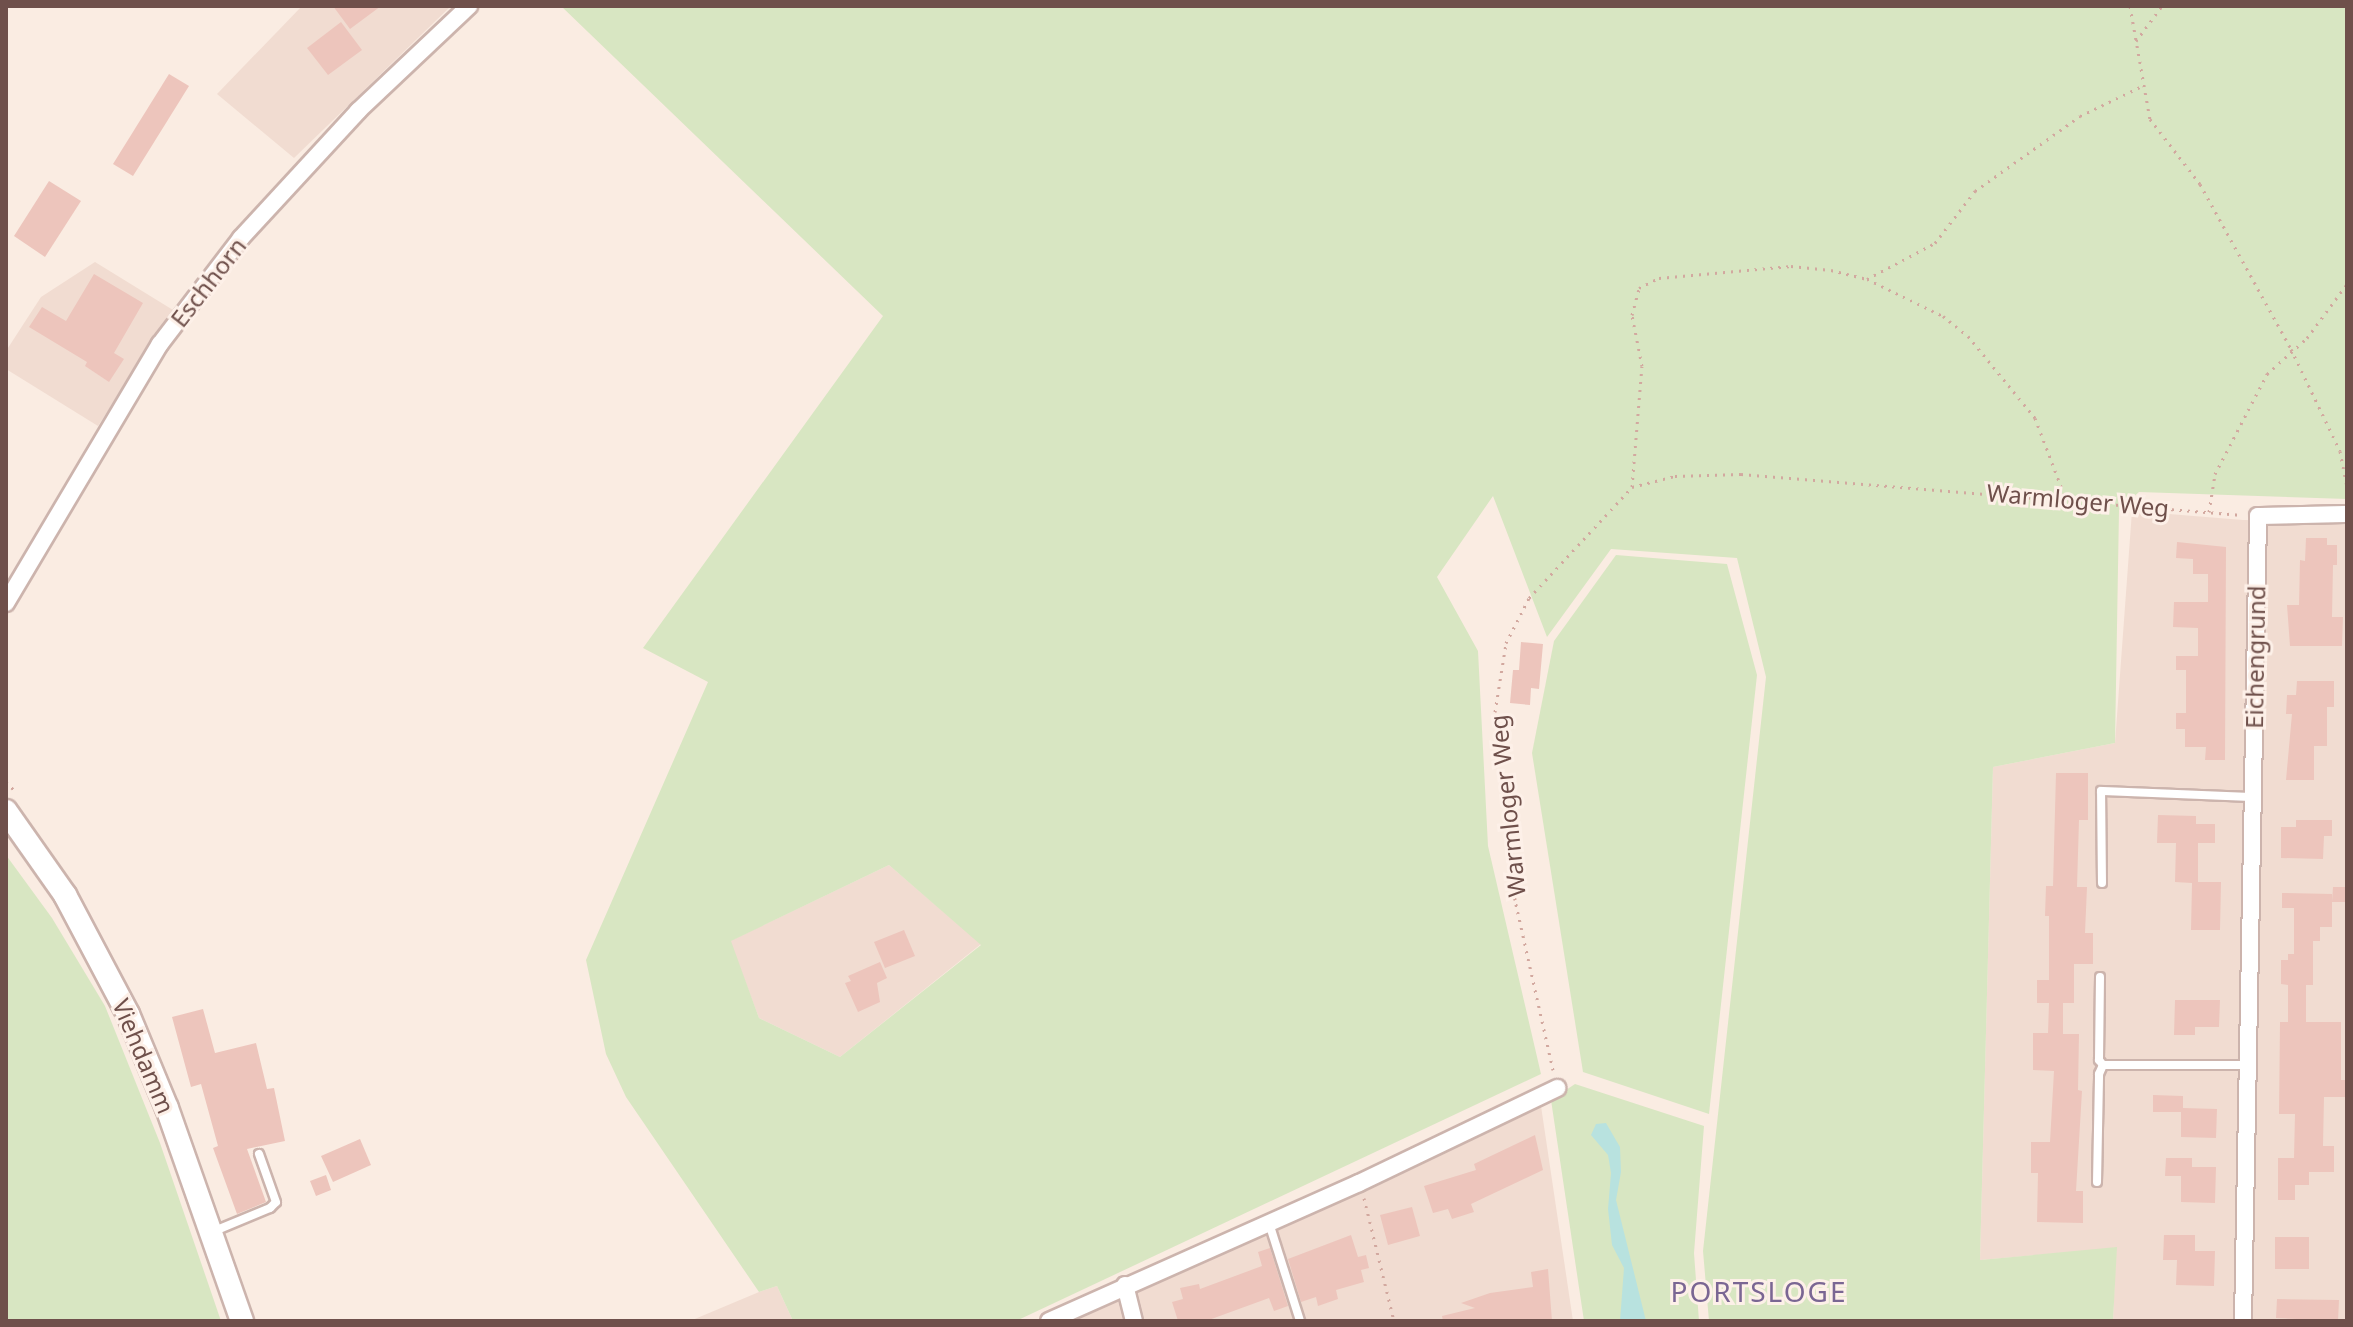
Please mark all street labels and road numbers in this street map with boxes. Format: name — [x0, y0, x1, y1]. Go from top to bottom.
street label: Eschhorn — [164, 232, 252, 332]
street label: Warmloger Weg — [1986, 478, 2170, 522]
street label: Eichengrund — [2239, 585, 2271, 729]
street label: Warmloger Weg — [1483, 714, 1531, 898]
street label: Viehdamm — [107, 994, 181, 1118]

